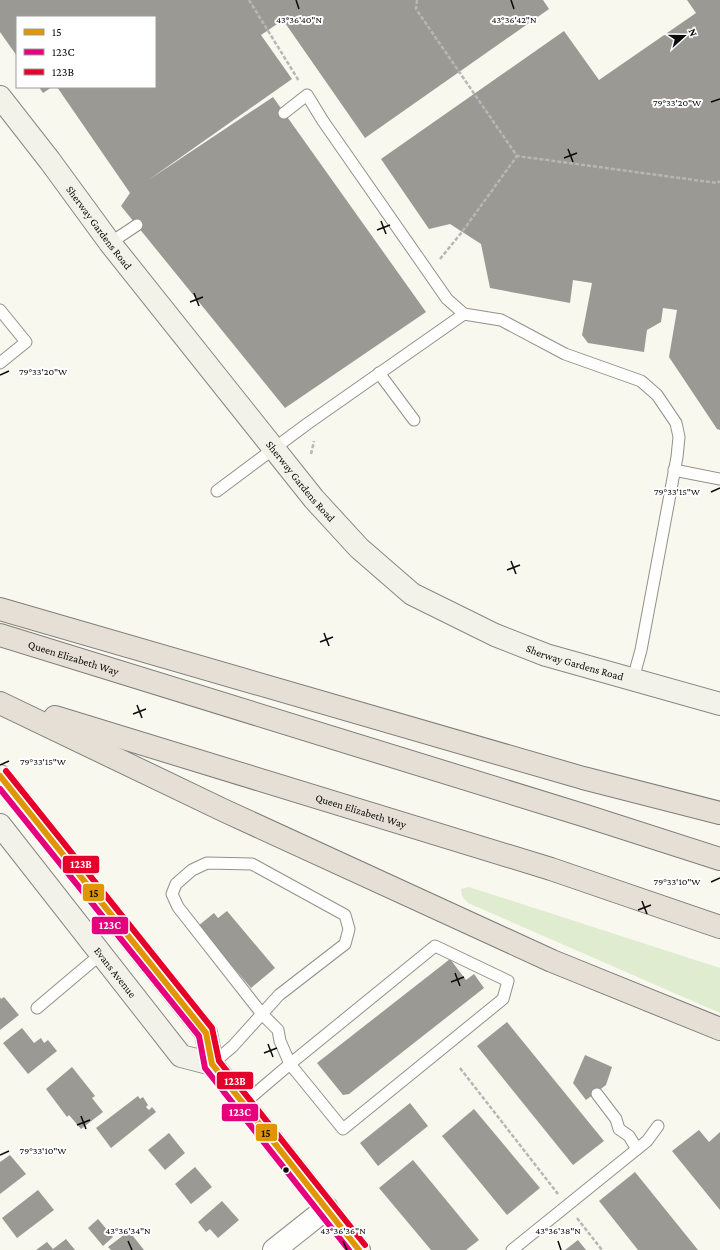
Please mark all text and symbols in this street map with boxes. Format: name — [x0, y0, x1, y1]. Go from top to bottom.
text: 43°36'40"N — [276, 14, 322, 25]
text: 43°36'42"N — [491, 14, 537, 25]
legend — [16, 16, 156, 88]
north arrow — [664, 16, 704, 56]
text: 15 — [52, 25, 62, 39]
text: N — [686, 27, 700, 39]
text: 123C — [52, 45, 74, 59]
text: 123B — [52, 65, 74, 79]
text: 79°33'20"W — [653, 97, 702, 108]
street label: Sherway Gardens Road — [64, 183, 135, 272]
text: 79°33'20"W — [19, 366, 68, 377]
street label: Sherway Gardens Road — [264, 438, 338, 524]
text: 79°33'15"W — [654, 486, 701, 497]
street label: Queen Elizabeth Way — [27, 638, 121, 679]
street label: Sherway Gardens Road — [524, 642, 625, 683]
text: 79°33'15"W — [20, 756, 67, 767]
street label: Queen Elizabeth Way — [314, 791, 409, 832]
line badge: 123B — [62, 855, 100, 874]
text: 123B — [70, 858, 92, 870]
text: 79°33'10"W — [654, 876, 701, 887]
line badge: 15 — [82, 883, 105, 902]
text: 15 — [89, 887, 99, 899]
line badge: 123C — [91, 916, 129, 935]
text: 123C — [99, 919, 121, 931]
street label: Evans Avenue — [92, 945, 139, 1000]
line badge: 123B — [216, 1071, 254, 1090]
text: 123B — [224, 1075, 246, 1087]
line badge: 123C — [221, 1103, 259, 1122]
text: 123C — [229, 1106, 251, 1118]
line badge: 15 — [255, 1123, 278, 1142]
text: 15 — [261, 1127, 271, 1139]
text: 79°33'10"W — [20, 1145, 67, 1156]
unlabelled marker — [281, 1165, 291, 1175]
text: 43°36'34"N — [105, 1225, 151, 1236]
text: 43°36'36"N — [320, 1225, 366, 1236]
text: 43°36'38"N — [535, 1225, 581, 1236]

